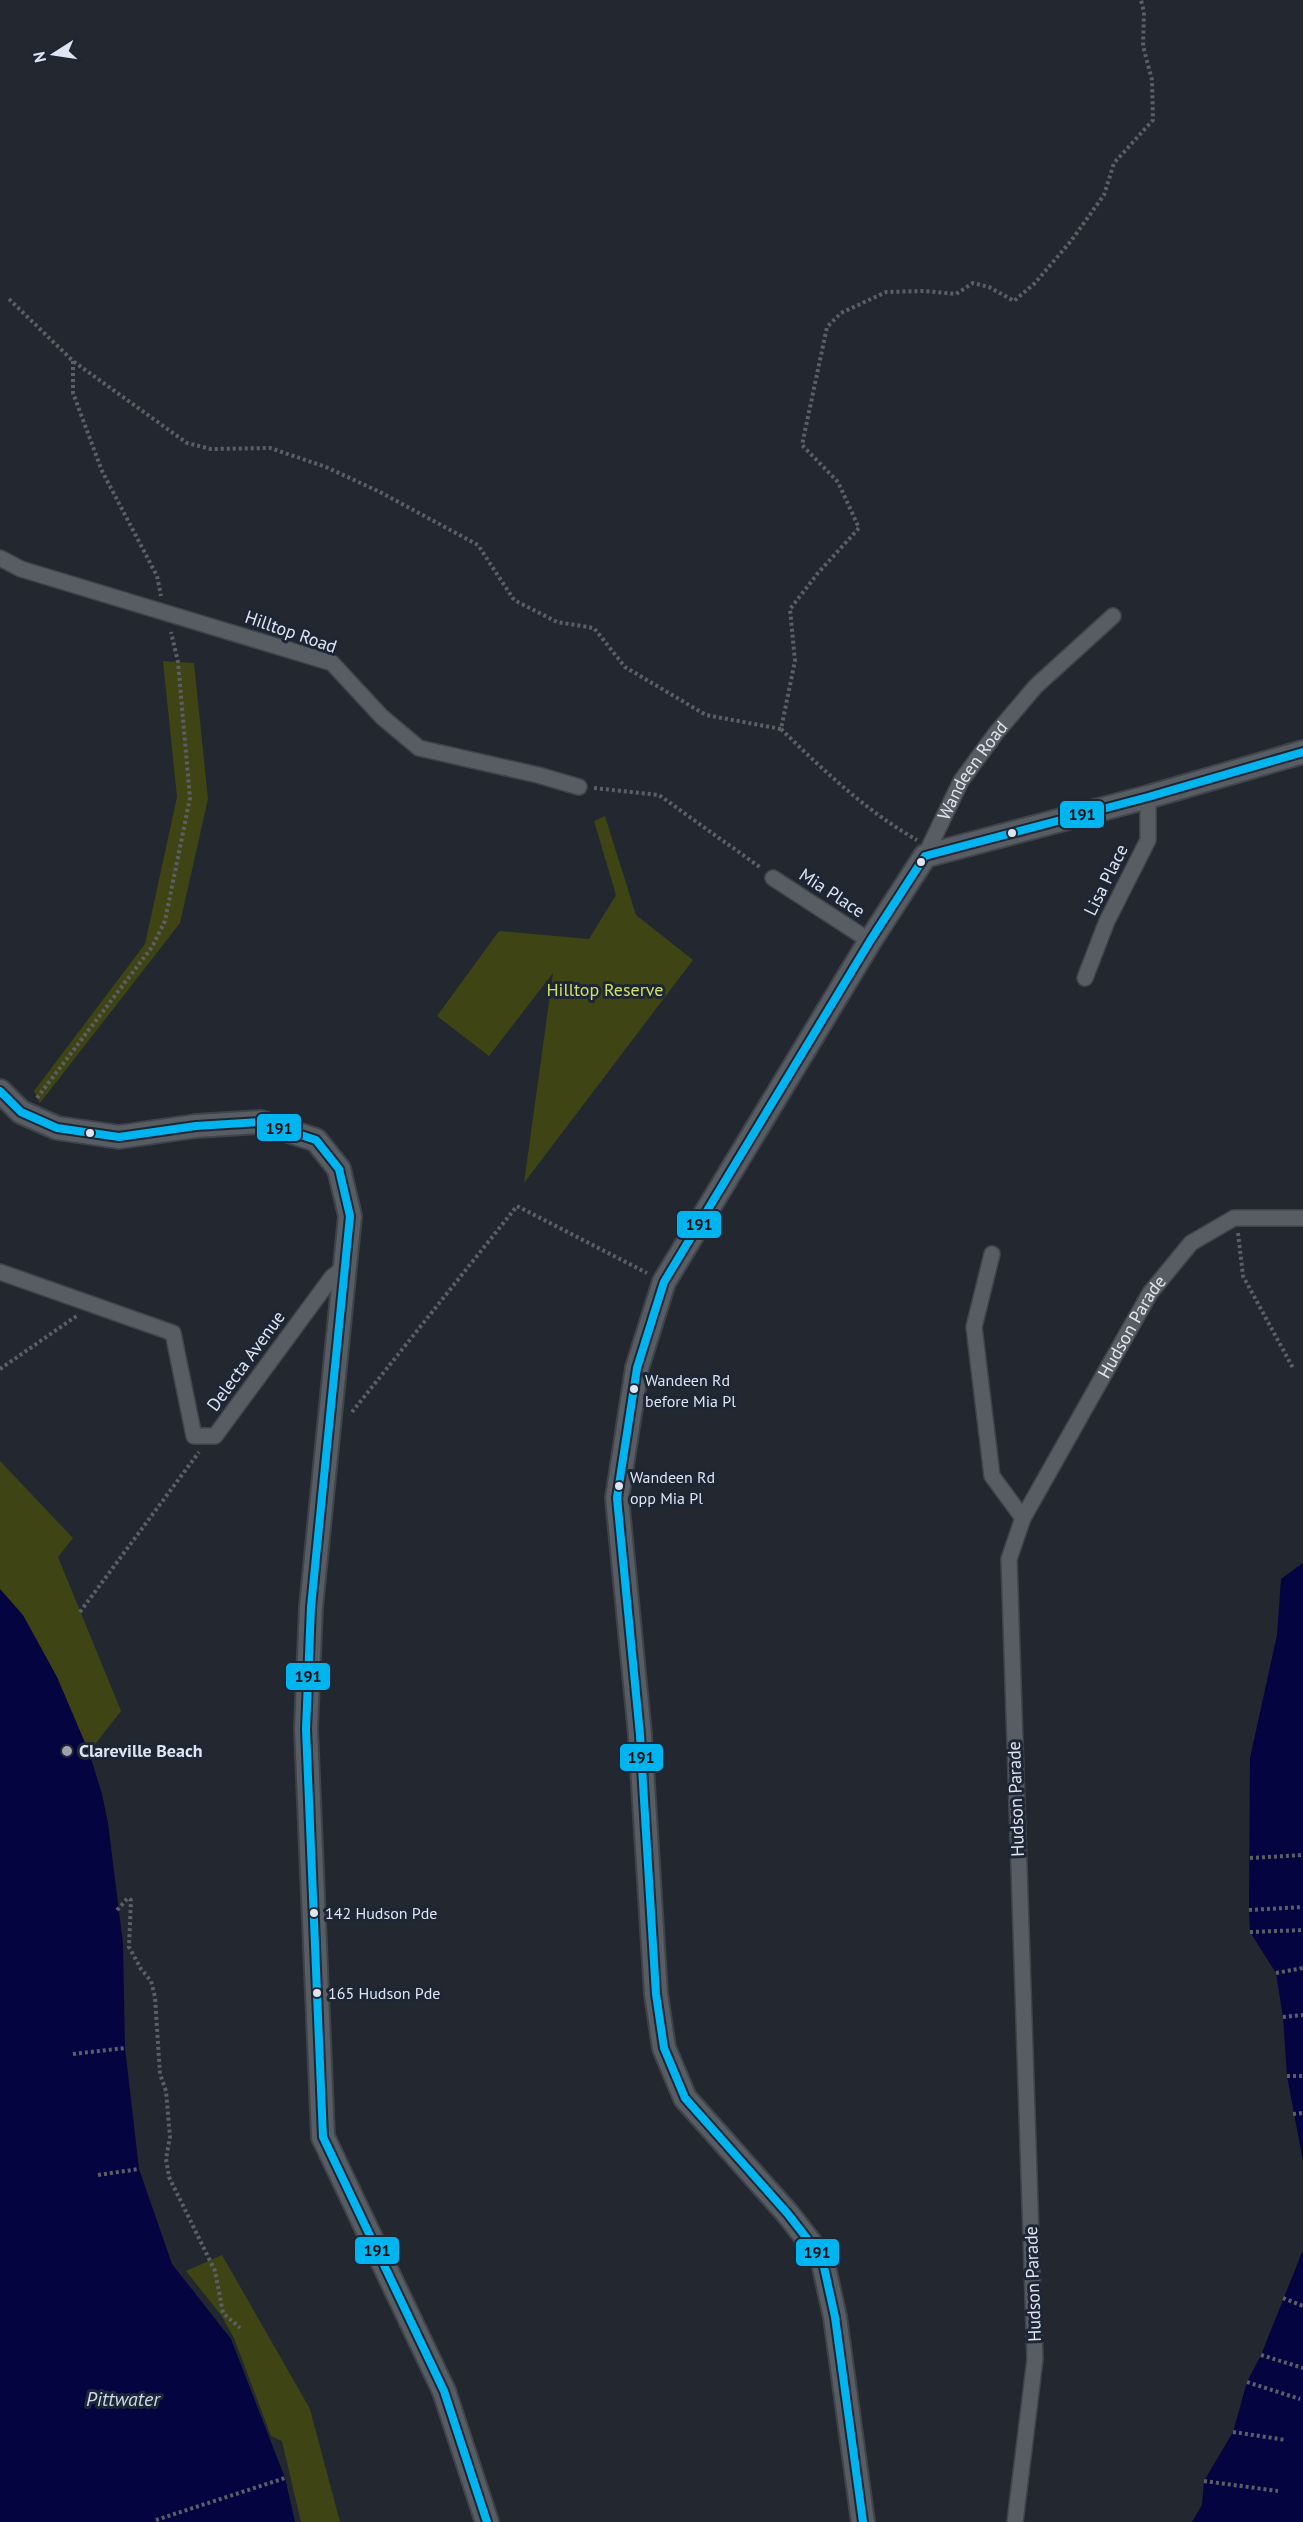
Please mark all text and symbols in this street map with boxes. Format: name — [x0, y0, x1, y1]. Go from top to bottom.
north arrow — [24, 24, 84, 84]
text: N — [28, 50, 50, 64]
street label: Hilltop Road — [242, 605, 340, 658]
street label: Wandeen Road — [932, 716, 1012, 824]
line badge: 191 — [1059, 800, 1105, 829]
text: 191 — [1068, 804, 1096, 824]
unlabelled marker — [1006, 827, 1018, 839]
street label: Lisa Place — [1078, 840, 1133, 919]
unlabelled marker — [915, 856, 927, 868]
street label: Mia Place — [795, 863, 870, 922]
park label: Hilltop Reserve — [547, 978, 663, 1001]
line badge: 191 — [256, 1113, 302, 1142]
text: 191 — [265, 1118, 293, 1138]
unlabelled marker — [84, 1127, 96, 1139]
line badge: 191 — [676, 1210, 722, 1239]
text: 191 — [685, 1214, 713, 1234]
street label: Hudson Parade — [1092, 1270, 1171, 1382]
street label: Delecta Avenue — [201, 1306, 290, 1415]
place label: Wandeen Rd before Mia Pl — [645, 1370, 736, 1411]
marker: Wandeen Rd before Mia Pl — [628, 1383, 640, 1395]
place label: Wandeen Rd opp Mia Pl — [630, 1467, 715, 1508]
marker: Wandeen Rd opp Mia Pl — [613, 1480, 625, 1492]
line badge: 191 — [285, 1662, 331, 1691]
text: 191 — [294, 1666, 322, 1686]
place label: Clareville Beach — [79, 1739, 203, 1762]
street label: Hudson Parade — [1002, 1741, 1029, 1857]
line badge: 191 — [619, 1743, 664, 1772]
marker: Clareville Beach — [60, 1744, 74, 1758]
text: 191 — [627, 1747, 655, 1767]
place label: 142 Hudson Pde — [325, 1903, 437, 1923]
marker: 142 Hudson Pde — [308, 1907, 320, 1919]
place label: 165 Hudson Pde — [328, 1983, 440, 2003]
marker: 165 Hudson Pde — [311, 1987, 323, 1999]
street label: Hudson Parade — [1019, 2226, 1046, 2342]
line badge: 191 — [354, 2236, 400, 2265]
line badge: 191 — [795, 2238, 840, 2267]
text: 191 — [363, 2240, 391, 2260]
text: 191 — [803, 2242, 831, 2262]
water label: Pittwater — [86, 2386, 161, 2412]

